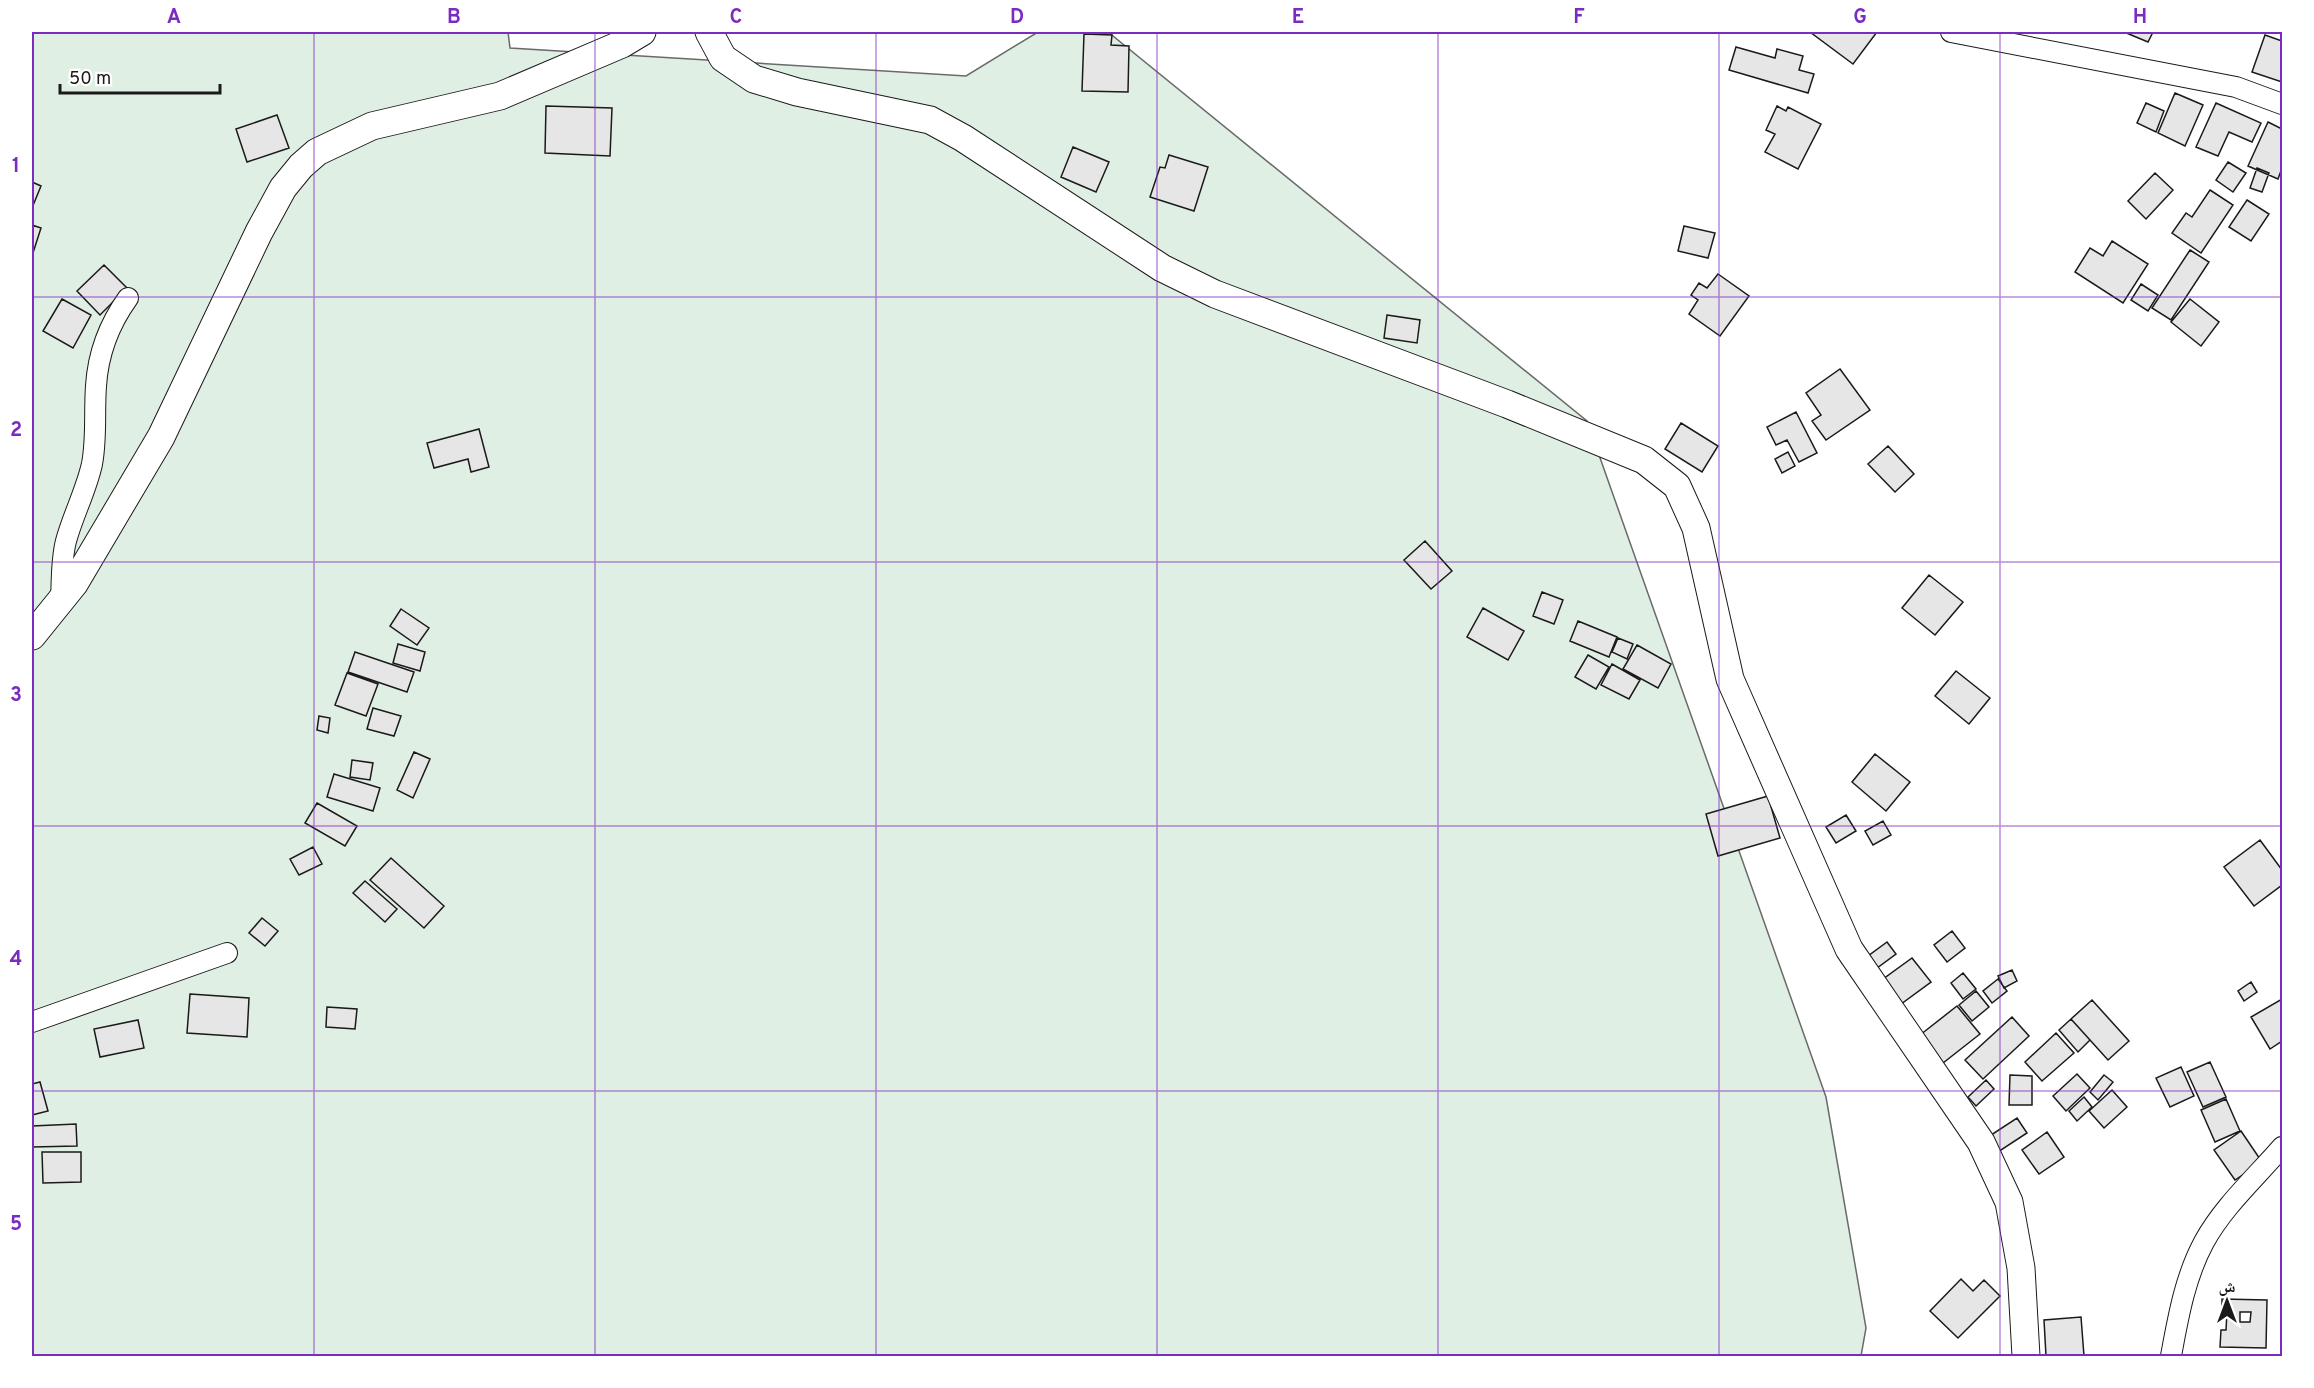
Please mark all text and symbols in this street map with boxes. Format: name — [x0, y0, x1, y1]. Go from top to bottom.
text: A — [167, 5, 181, 31]
text: B — [447, 5, 461, 31]
text: C — [730, 5, 742, 31]
text: D — [1010, 5, 1024, 31]
text: E — [1292, 5, 1304, 31]
text: F — [1573, 5, 1585, 31]
text: G — [1853, 5, 1867, 31]
text: H — [2133, 5, 2147, 31]
scale bar — [60, 57, 220, 95]
text: 50 m — [69, 68, 111, 91]
text: 1 — [12, 154, 20, 180]
text: 2 — [10, 418, 22, 444]
text: 3 — [10, 683, 22, 709]
text: 4 — [10, 947, 22, 973]
text: 5 — [10, 1212, 22, 1238]
north arrow — [2197, 1271, 2257, 1331]
text: ش — [2219, 1278, 2236, 1298]

